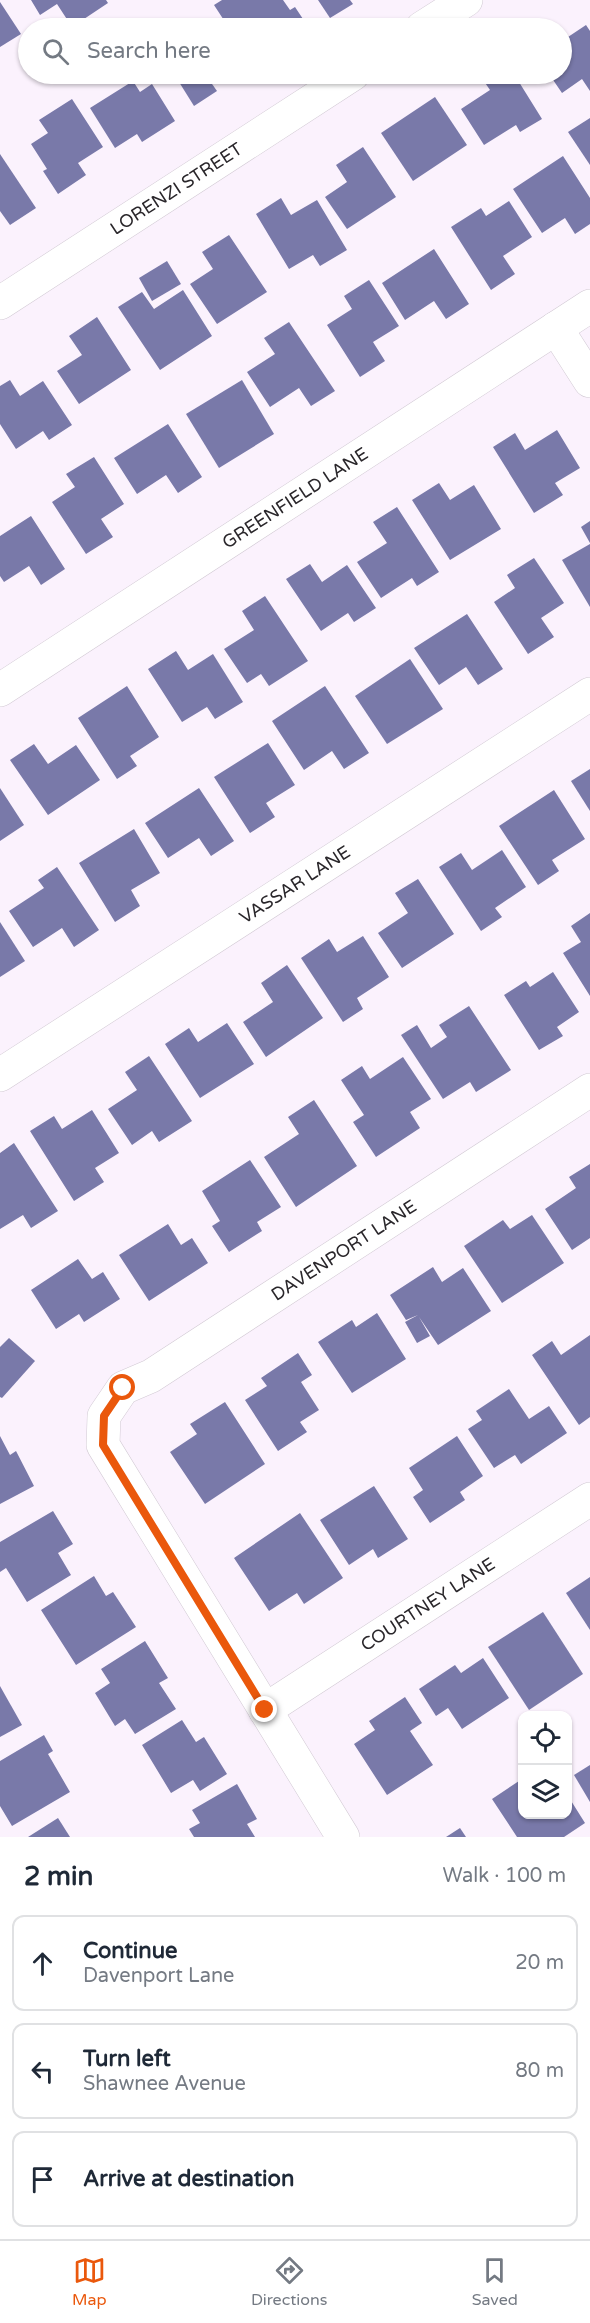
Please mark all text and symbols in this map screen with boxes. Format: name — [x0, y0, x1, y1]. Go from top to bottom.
search box — [18, 18, 572, 84]
icon: search — [39, 35, 72, 68]
text: Search here — [87, 38, 211, 64]
street label: LORENZI STREET — [106, 138, 246, 240]
street label: GREENFIELD LANE — [218, 443, 372, 553]
street label: VASSAR LANE — [235, 841, 354, 928]
street label: DAVENPORT LANE — [267, 1195, 421, 1306]
route start — [109, 1374, 135, 1400]
street label: COURTNEY LANE — [356, 1553, 499, 1656]
route end — [251, 1696, 277, 1722]
map controls — [518, 1711, 572, 1819]
button: locate — [518, 1711, 572, 1765]
button: layers — [518, 1765, 572, 1819]
text: 2 min — [24, 1861, 93, 1892]
text: Walk · 100 m — [443, 1864, 566, 1888]
text: Continue — [83, 1938, 178, 1964]
icon: ahead — [26, 1947, 59, 1980]
text: 20 m — [515, 1951, 564, 1975]
text: Davenport Lane — [83, 1964, 234, 1988]
text: Turn left — [83, 2046, 171, 2072]
icon: left — [26, 2055, 59, 2088]
text: 80 m — [515, 2059, 564, 2083]
text: Shawnee Avenue — [83, 2072, 246, 2096]
icon: arrive — [26, 2163, 59, 2196]
text: Arrive at destination — [83, 2166, 294, 2192]
tab: Map — [72, 2254, 107, 2310]
tab: Directions — [251, 2254, 327, 2310]
tab: Saved — [472, 2254, 518, 2310]

